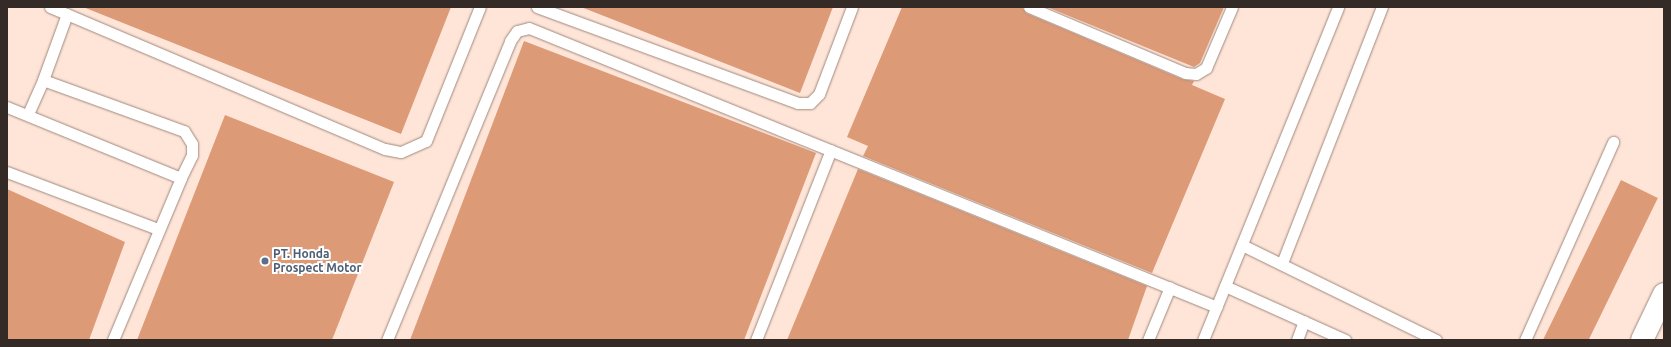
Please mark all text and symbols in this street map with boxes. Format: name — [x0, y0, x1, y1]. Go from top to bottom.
place label: PT. Honda Prospect Motor — [273, 247, 361, 275]
marker: PT. Honda Prospect Motor — [260, 256, 270, 266]

